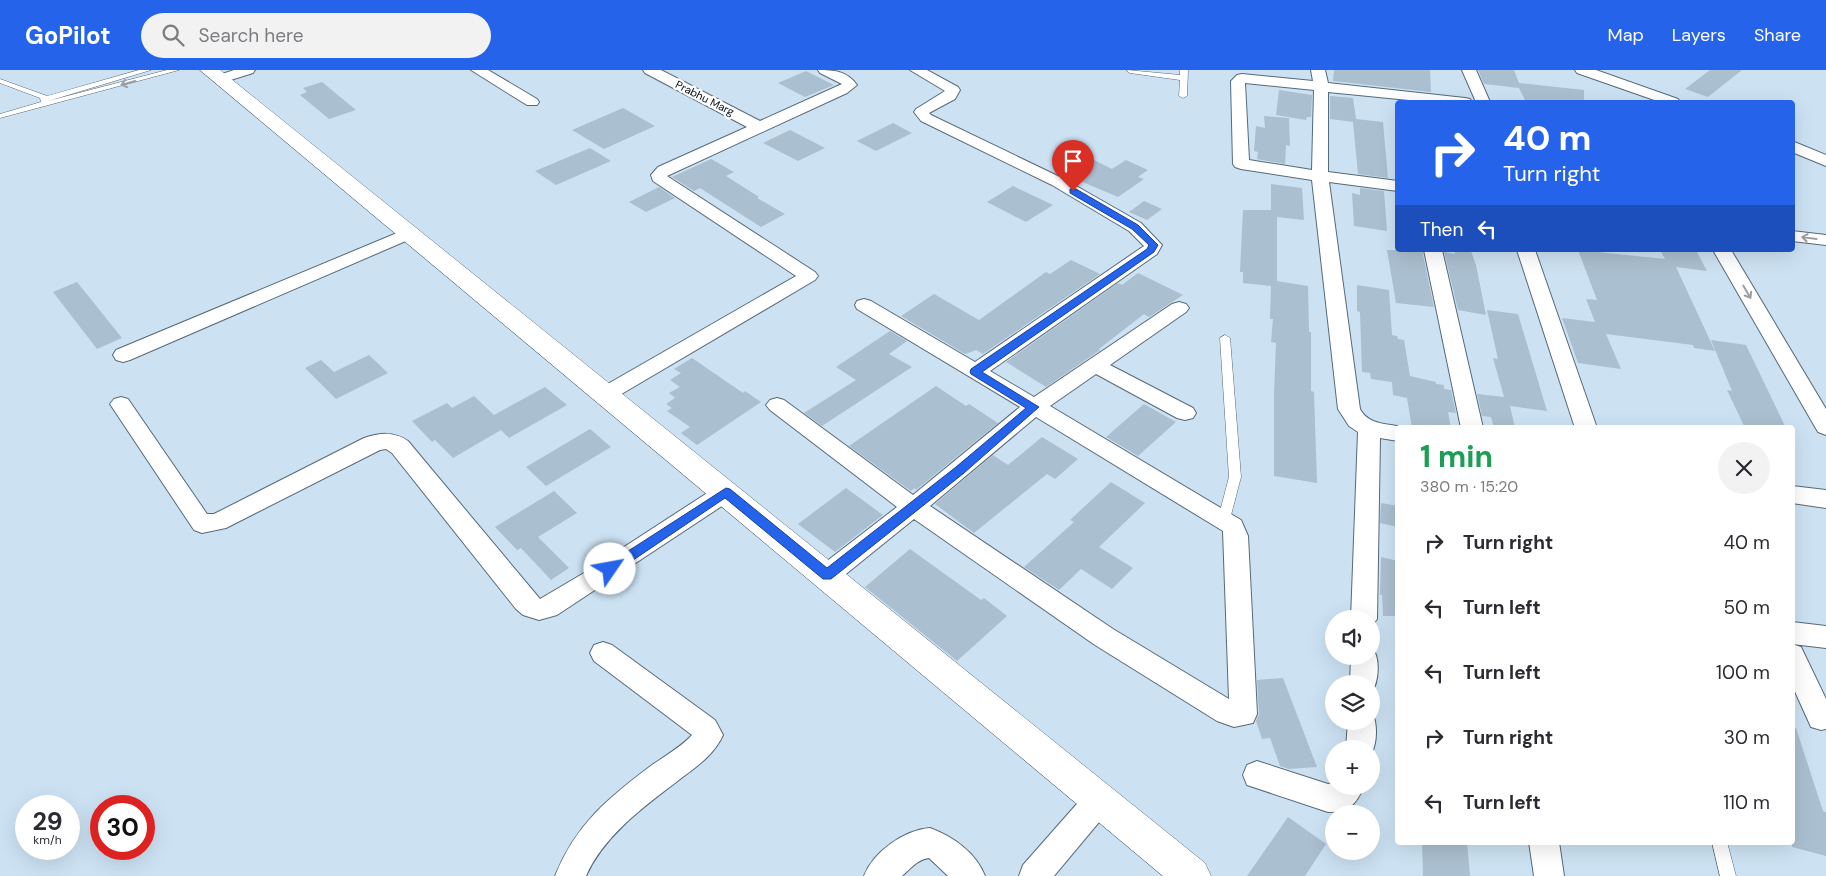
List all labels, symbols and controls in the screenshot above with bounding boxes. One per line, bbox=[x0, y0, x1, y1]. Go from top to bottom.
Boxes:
search box bbox=[141, 13, 491, 58]
text: GoPilot bbox=[25, 20, 111, 51]
icon: search bbox=[159, 21, 187, 49]
text: Search here bbox=[199, 23, 303, 48]
text: Map bbox=[1608, 23, 1644, 47]
text: Layers bbox=[1672, 23, 1726, 47]
text: Share bbox=[1754, 23, 1801, 47]
street label: Prabhu Marg bbox=[673, 77, 737, 119]
one-way arrow bbox=[120, 78, 136, 88]
text: 40 m bbox=[1503, 115, 1592, 161]
icon: right bbox=[1420, 120, 1485, 185]
pin bbox=[1052, 140, 1094, 191]
icon: arrive bbox=[1059, 147, 1087, 175]
text: Turn right bbox=[1503, 159, 1600, 188]
icon: left bbox=[1473, 215, 1501, 243]
text: Then bbox=[1420, 217, 1463, 242]
one-way arrow bbox=[1802, 233, 1818, 243]
one-way arrow bbox=[1742, 285, 1752, 299]
text: 1 min bbox=[1420, 437, 1493, 476]
button: close bbox=[1718, 442, 1770, 494]
text: 380 m · 15:20 bbox=[1420, 476, 1518, 497]
icon: right bbox=[1420, 529, 1448, 557]
text: Turn right bbox=[1463, 530, 1553, 555]
text: 40 m bbox=[1723, 530, 1770, 555]
position arrow bbox=[583, 542, 635, 594]
icon: left bbox=[1420, 594, 1448, 622]
text: Turn left bbox=[1463, 595, 1541, 620]
text: 50 m bbox=[1723, 595, 1770, 620]
map controls bbox=[1325, 610, 1380, 860]
button: sound bbox=[1325, 610, 1380, 665]
icon: left bbox=[1420, 659, 1448, 687]
text: Turn left bbox=[1463, 660, 1541, 685]
text: 100 m bbox=[1716, 660, 1770, 685]
button: layers bbox=[1325, 675, 1380, 730]
icon: right bbox=[1420, 724, 1448, 752]
text: Turn right bbox=[1463, 725, 1553, 750]
text: 30 m bbox=[1724, 725, 1770, 750]
button: + bbox=[1325, 740, 1380, 795]
icon: left bbox=[1420, 789, 1448, 817]
text: Turn left bbox=[1463, 790, 1541, 815]
text: 110 m bbox=[1723, 790, 1770, 815]
speed limit sign: 30 bbox=[90, 795, 155, 860]
text: 29 bbox=[32, 805, 63, 838]
button: − bbox=[1325, 805, 1380, 860]
text: km/h bbox=[33, 832, 62, 848]

